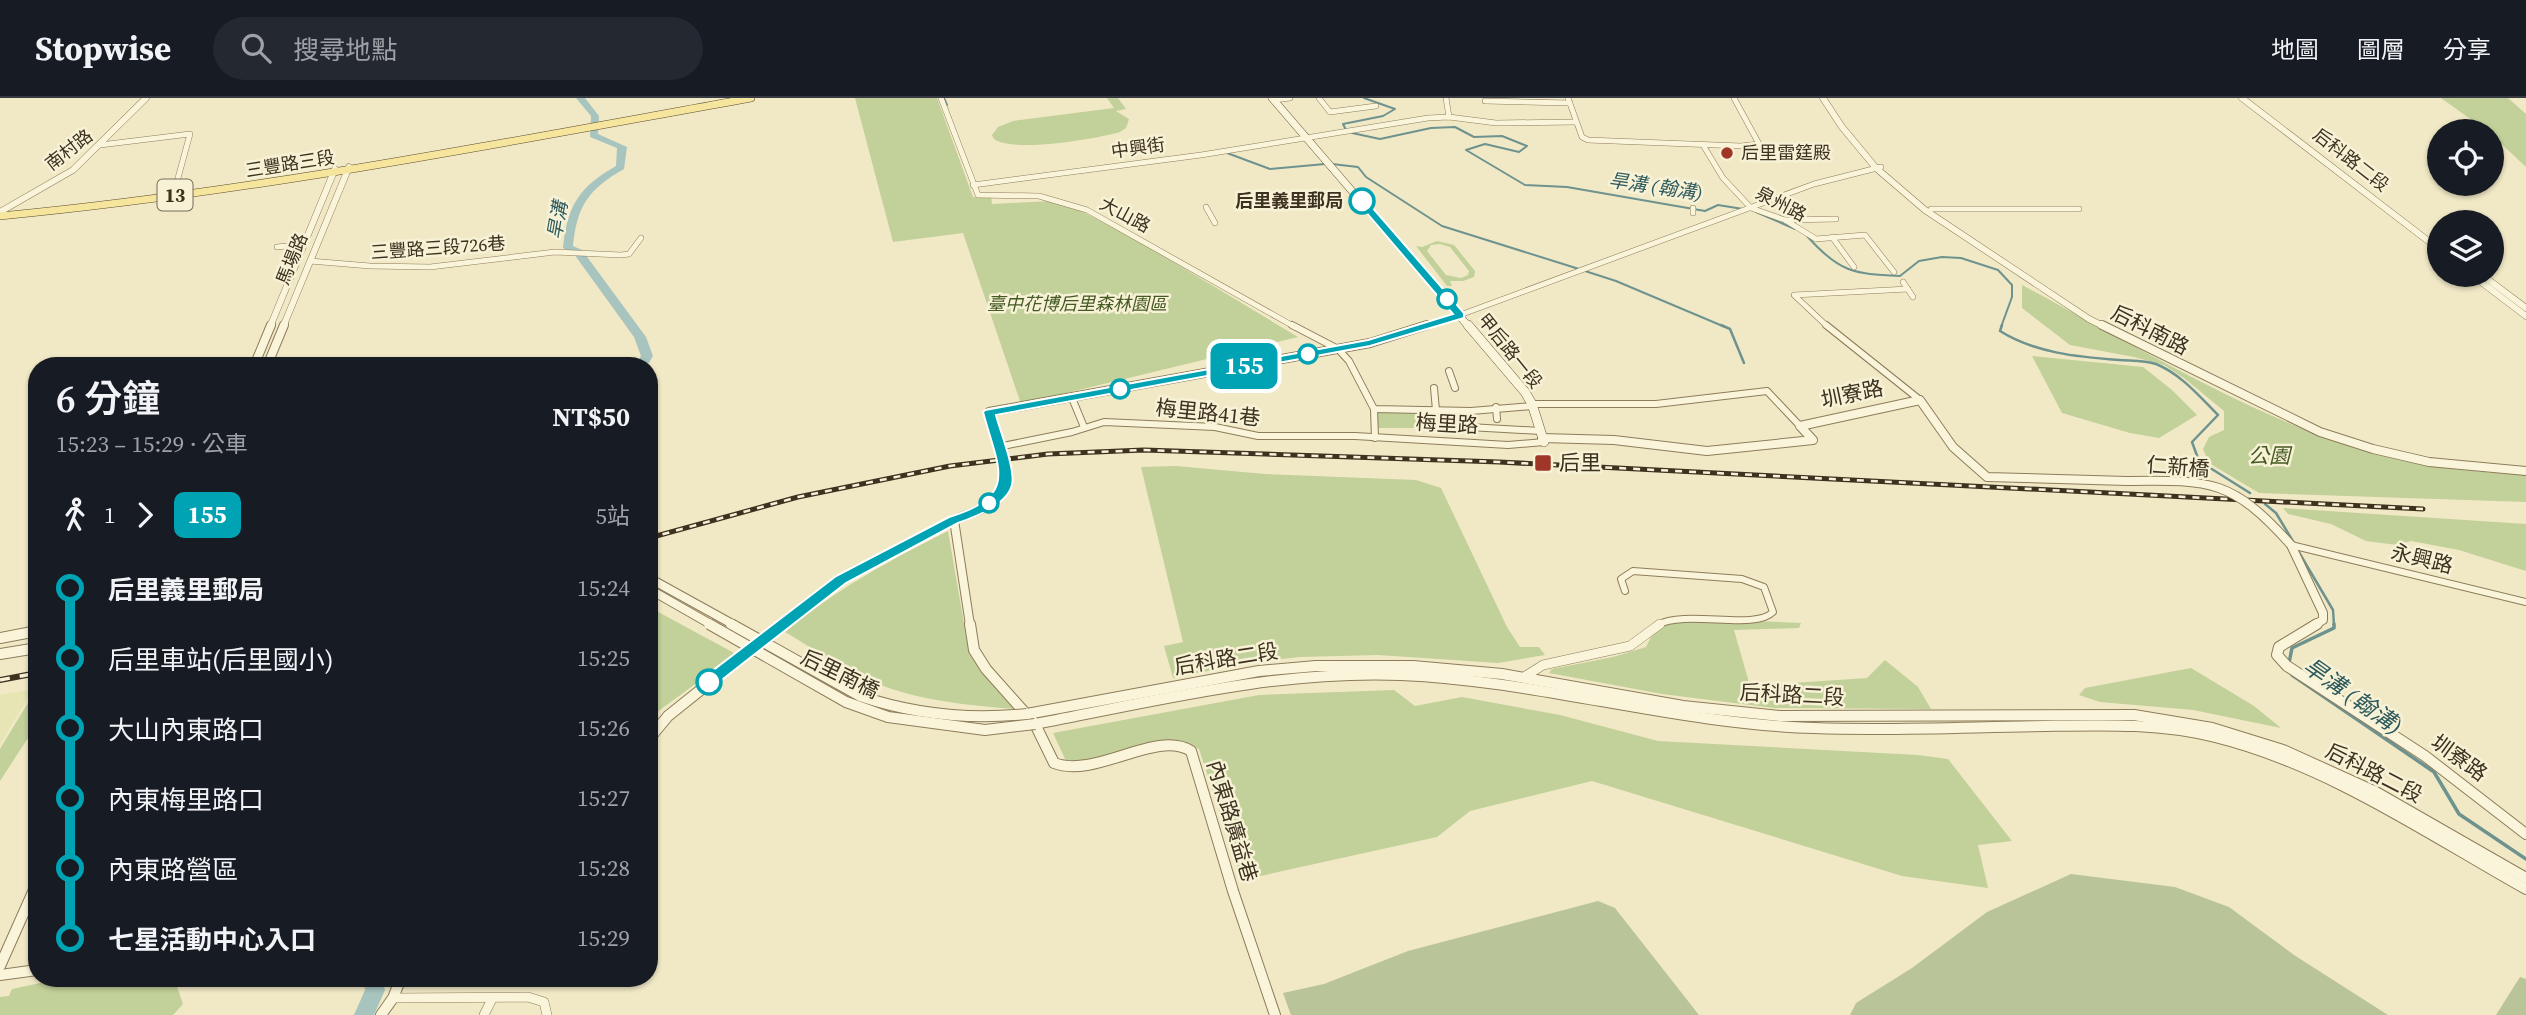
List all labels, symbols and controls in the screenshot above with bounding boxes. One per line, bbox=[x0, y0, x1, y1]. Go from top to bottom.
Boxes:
search box bbox=[213, 17, 703, 80]
text: Stopwise bbox=[35, 26, 171, 71]
icon: search bbox=[237, 29, 275, 67]
text: 搜尋地點 bbox=[293, 32, 397, 68]
text: 地圖 bbox=[2271, 33, 2319, 66]
text: 圖層 bbox=[2357, 33, 2405, 66]
text: 分享 bbox=[2443, 33, 2491, 66]
map controls bbox=[2427, 119, 2504, 287]
button: locate bbox=[2427, 119, 2504, 196]
street label: 后科路二段 bbox=[2308, 122, 2394, 197]
street label: 南村路 bbox=[40, 123, 98, 176]
street label: 中興街 bbox=[1109, 131, 1166, 164]
place label: 后里雷筳殿 bbox=[1741, 140, 1831, 165]
street label: 三豐路三段 bbox=[244, 144, 336, 183]
marker: 后里雷筳殿 bbox=[1719, 145, 1735, 161]
water label: 旱溝 (翰溝) bbox=[1607, 167, 1705, 205]
road number: 13 bbox=[158, 180, 192, 211]
street label: 泉州路 bbox=[1751, 180, 1811, 227]
place label: 后里義里郵局 bbox=[1235, 188, 1343, 213]
marker: 后里義里郵局 bbox=[1349, 188, 1375, 214]
street label: 大山路 bbox=[1096, 191, 1155, 238]
water label: 旱溝 bbox=[541, 196, 574, 241]
button: layers bbox=[2427, 210, 2504, 287]
street label: 馬場路 bbox=[270, 229, 313, 289]
street label: 三豐路三段726巷 bbox=[370, 230, 506, 265]
unlabelled marker bbox=[1437, 289, 1457, 309]
park label: 臺中花博后里森林園區 bbox=[987, 291, 1169, 316]
street label: 后科南路 bbox=[2106, 298, 2194, 362]
street label: 甲后路一段 bbox=[1472, 308, 1548, 394]
line badge: 155 bbox=[1204, 343, 1284, 389]
unlabelled marker bbox=[1298, 344, 1318, 364]
text: 155 bbox=[1224, 349, 1264, 382]
text: 6 分鐘 bbox=[56, 373, 160, 425]
street label: 圳寮路 bbox=[1818, 373, 1886, 414]
unlabelled marker bbox=[1110, 379, 1130, 399]
street label: 梅里路41巷 bbox=[1154, 393, 1262, 432]
text: NT$50 bbox=[552, 399, 630, 435]
street label: 梅里路 bbox=[1415, 407, 1479, 440]
text: 15:23 – 15:29 · 公車 bbox=[56, 428, 248, 460]
park label: 公園 bbox=[2248, 441, 2293, 470]
place label: 后里 bbox=[1559, 448, 1601, 477]
street label: 仁新橋 bbox=[2146, 450, 2210, 483]
marker: 后里 bbox=[1533, 453, 1553, 473]
unlabelled marker bbox=[979, 493, 999, 513]
icon: walk bbox=[56, 496, 94, 534]
icon: forward bbox=[126, 496, 164, 534]
text: 155 bbox=[188, 498, 227, 531]
text: 1 bbox=[104, 499, 116, 531]
text: 5站 bbox=[596, 500, 630, 532]
street label: 永興路 bbox=[2388, 537, 2456, 580]
text: 后里義里郵局 bbox=[108, 572, 264, 608]
text: 15:24 bbox=[577, 572, 630, 604]
street label: 后科路二段 bbox=[1172, 636, 1280, 681]
text: 后里車站(后里國小) bbox=[108, 642, 334, 678]
text: 15:25 bbox=[577, 642, 630, 674]
street label: 后里南橋 bbox=[796, 642, 884, 705]
water label: 旱溝 (翰溝) bbox=[2297, 650, 2409, 742]
unlabelled marker bbox=[696, 669, 722, 695]
street label: 后科路二段 bbox=[1739, 677, 1845, 712]
text: 大山內東路口 bbox=[108, 712, 264, 748]
text: 15:26 bbox=[577, 712, 630, 744]
street label: 圳寮路 bbox=[2425, 727, 2493, 788]
street label: 后科路二段 bbox=[2321, 736, 2428, 809]
street label: 內東路廣益巷 bbox=[1200, 756, 1265, 885]
text: 內東梅里路口 bbox=[108, 782, 264, 818]
text: 15:27 bbox=[577, 782, 630, 814]
text: 內東路營區 bbox=[108, 852, 238, 888]
text: 15:28 bbox=[577, 852, 630, 884]
text: 七星活動中心入口 bbox=[108, 922, 316, 958]
text: 15:29 bbox=[577, 922, 630, 954]

